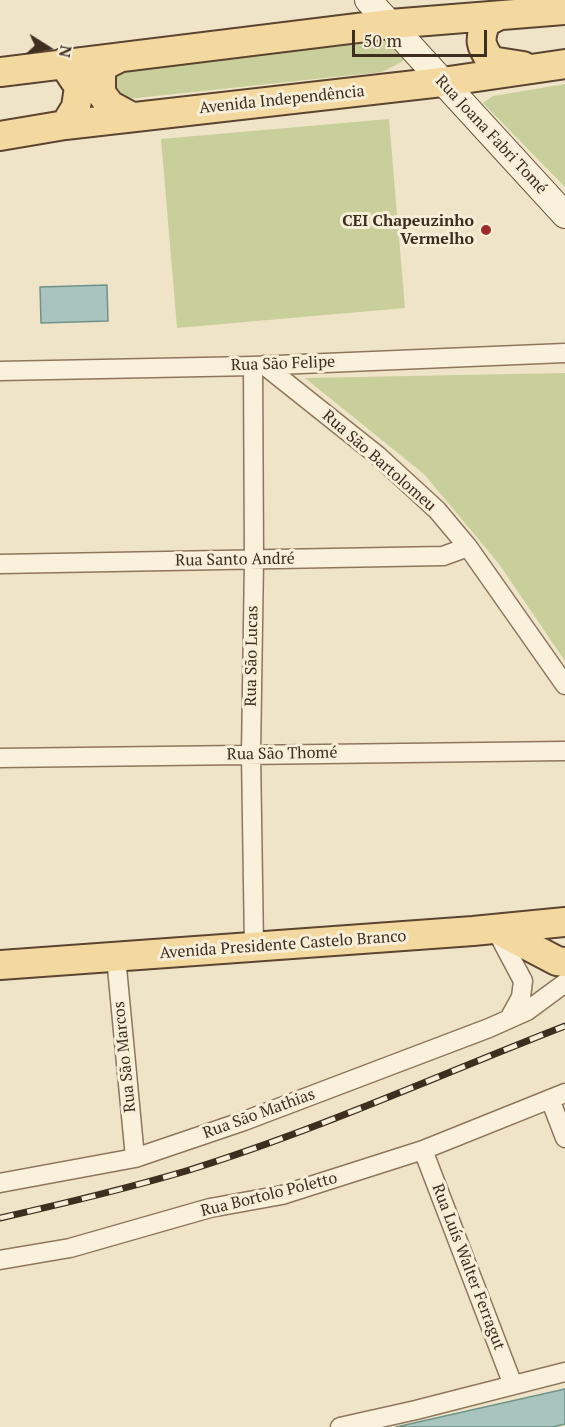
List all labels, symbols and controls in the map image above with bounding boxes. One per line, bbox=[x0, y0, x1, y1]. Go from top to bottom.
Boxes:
north arrow bbox=[18, 18, 78, 78]
scale bar bbox=[355, 18, 490, 56]
text: 50 m bbox=[363, 28, 402, 52]
text: N bbox=[54, 43, 78, 59]
street label: Rua Joana Fabri Tomé bbox=[431, 72, 551, 198]
street label: Avenida Independência bbox=[198, 82, 366, 118]
place label: CEI Chapeuzinho Vermelho bbox=[342, 211, 474, 249]
marker: CEI Chapeuzinho Vermelho bbox=[479, 223, 493, 237]
street label: Rua São Felipe bbox=[231, 353, 335, 375]
street label: Rua São Bartolomeu bbox=[318, 406, 440, 516]
street label: Rua Santo André bbox=[175, 549, 295, 571]
street label: Rua São Lucas bbox=[242, 605, 262, 707]
street label: Rua São Thomé bbox=[226, 743, 338, 765]
street label: Avenida Presidente Castelo Branco bbox=[159, 927, 407, 963]
street label: Rua São Marcos bbox=[110, 1000, 140, 1114]
street label: Rua São Mathias bbox=[200, 1085, 318, 1143]
street label: Rua Bortolo Poletto bbox=[199, 1169, 339, 1221]
street label: Rua Luís Walter Ferragut bbox=[427, 1181, 509, 1353]

